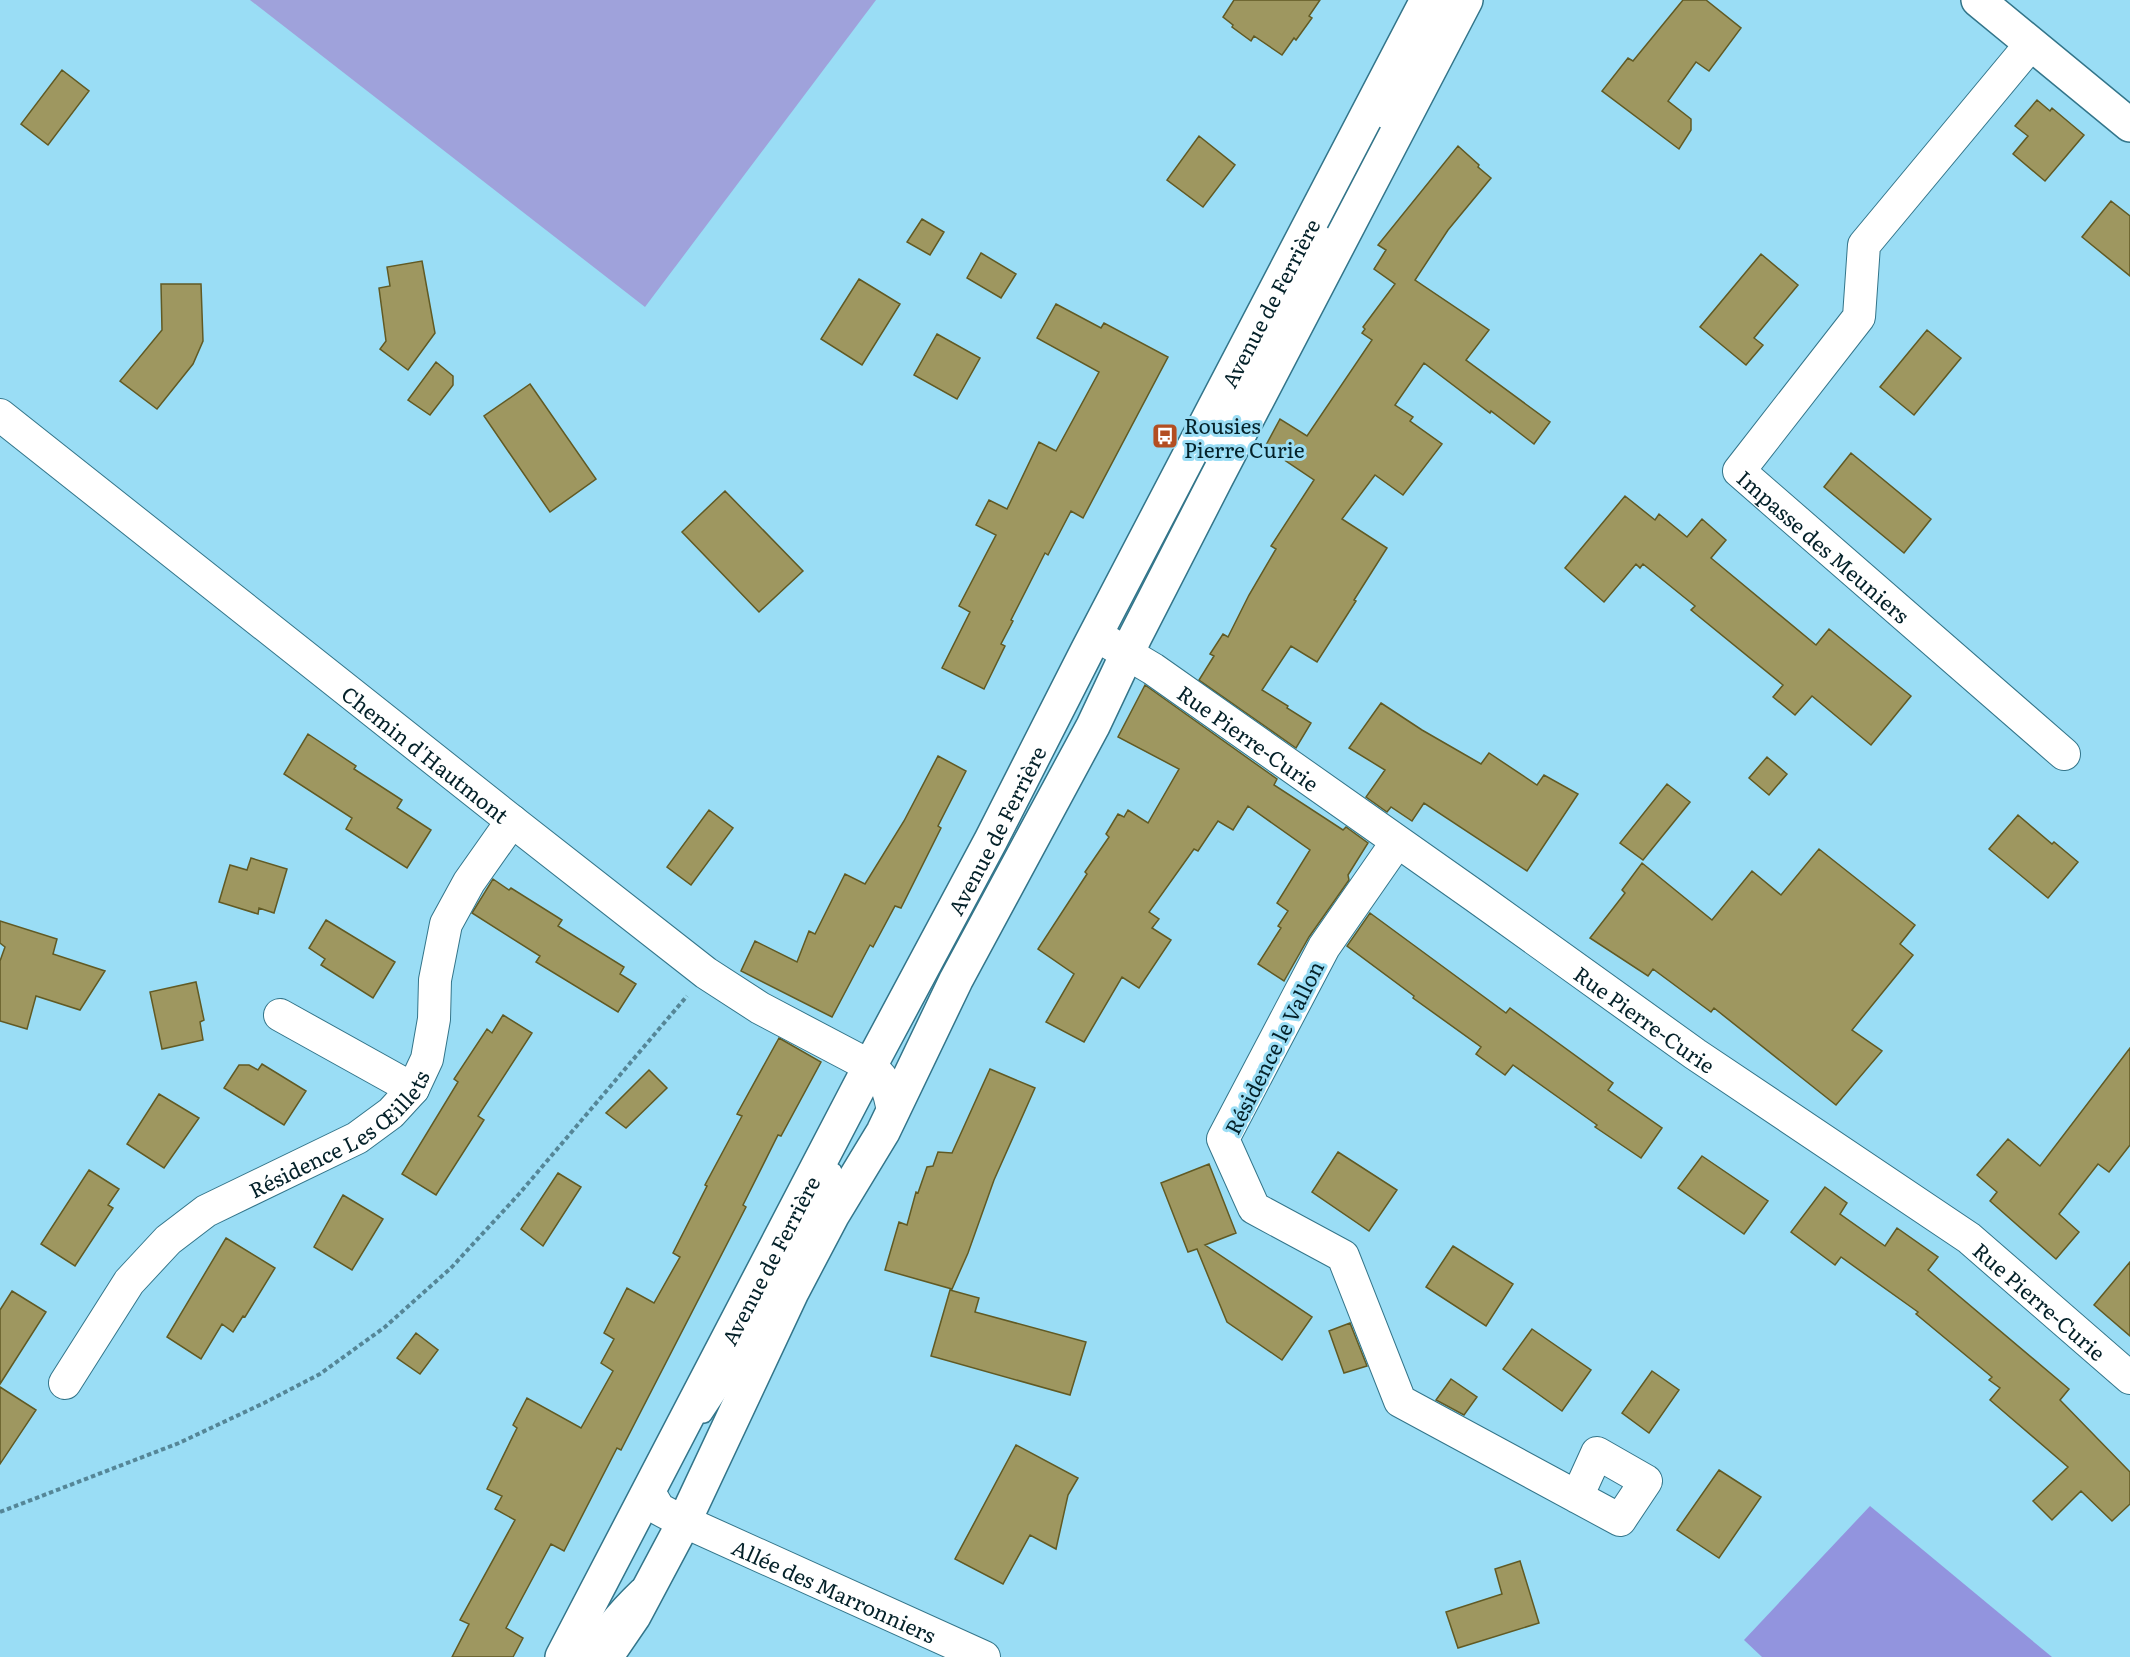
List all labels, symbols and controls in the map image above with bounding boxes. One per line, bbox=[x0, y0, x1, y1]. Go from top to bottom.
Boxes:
street label: Avenue de Ferrière bbox=[1212, 212, 1326, 392]
place label: Rousies Pierre Curie bbox=[1184, 409, 1305, 464]
bus stop icon: Rousies Pierre Curie bbox=[1150, 421, 1180, 451]
street label: Impasse des Meuniers bbox=[1731, 462, 1917, 629]
street label: Rue Pierre-Curie bbox=[1172, 676, 1326, 798]
street label: Chemin d'Hautmont bbox=[336, 677, 517, 829]
street label: Avenue de Ferrière bbox=[939, 740, 1052, 920]
street label: Résidence le Vallon bbox=[1216, 955, 1330, 1139]
street label: Rue Pierre-Curie bbox=[1569, 957, 1722, 1079]
street label: Résidence Les Œillets bbox=[243, 1065, 435, 1204]
street label: Avenue de Ferrière bbox=[712, 1170, 826, 1350]
street label: Rue Pierre-Curie bbox=[1967, 1234, 2114, 1367]
street label: Allée des Marronniers bbox=[728, 1530, 942, 1649]

